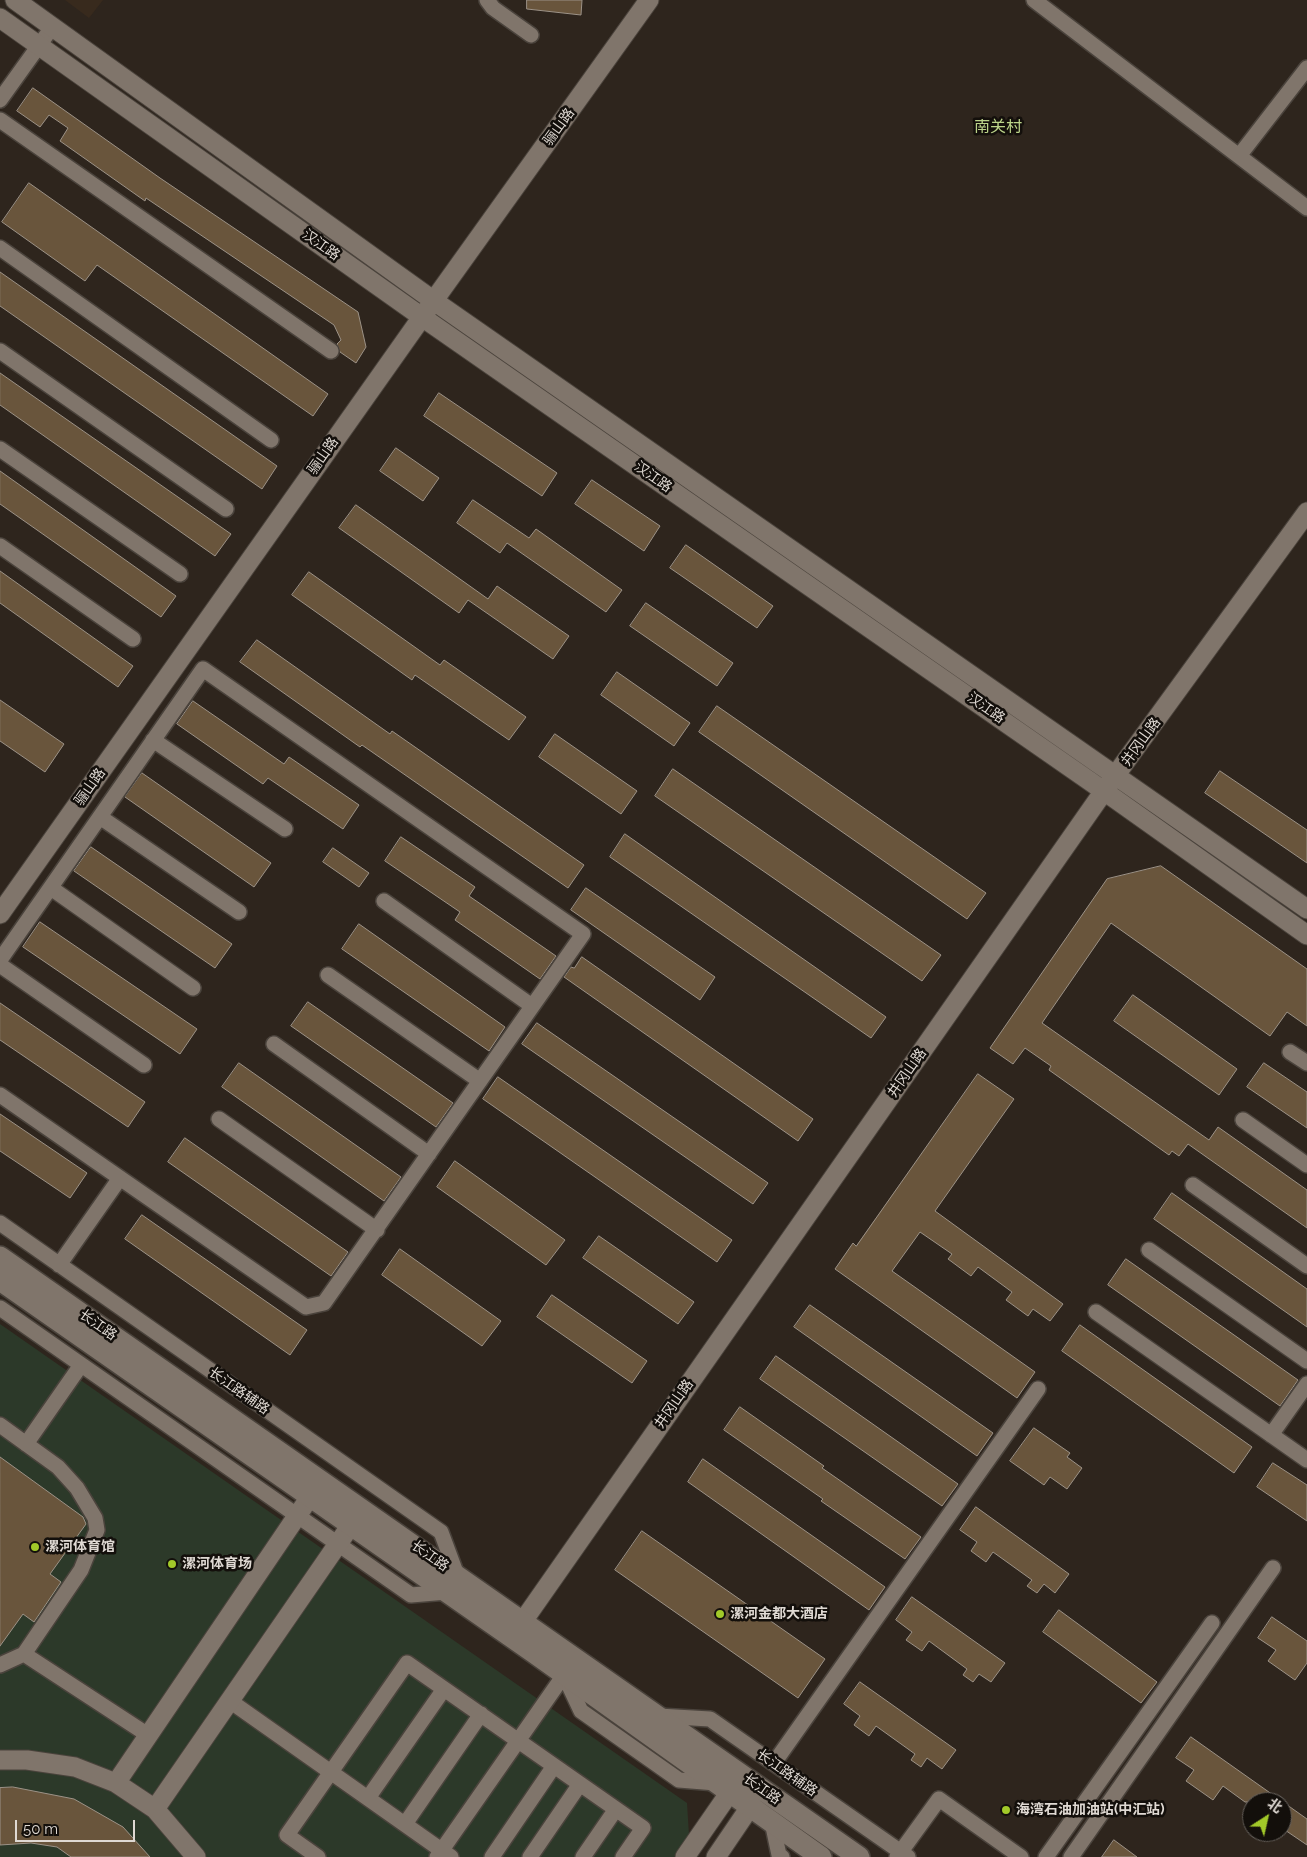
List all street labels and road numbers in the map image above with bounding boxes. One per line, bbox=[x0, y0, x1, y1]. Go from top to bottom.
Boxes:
street label: 骊山路 bbox=[540, 105, 578, 149]
street label: 汉江路 bbox=[299, 226, 343, 264]
street label: 骊山路 bbox=[304, 434, 342, 478]
street label: 汉江路 bbox=[631, 458, 675, 496]
street label: 汉江路 bbox=[964, 689, 1008, 727]
street label: 井冈山路 bbox=[1118, 714, 1164, 770]
street label: 骊山路 bbox=[71, 765, 109, 809]
street label: 井冈山路 bbox=[884, 1045, 930, 1101]
street label: 长江路 bbox=[76, 1306, 120, 1344]
street label: 长江路辅路 bbox=[206, 1364, 272, 1418]
street label: 井冈山路 bbox=[651, 1376, 697, 1432]
street label: 长江路 bbox=[408, 1537, 452, 1575]
street label: 长江路辅路 bbox=[754, 1746, 820, 1800]
street label: 长江路 bbox=[740, 1770, 784, 1808]

